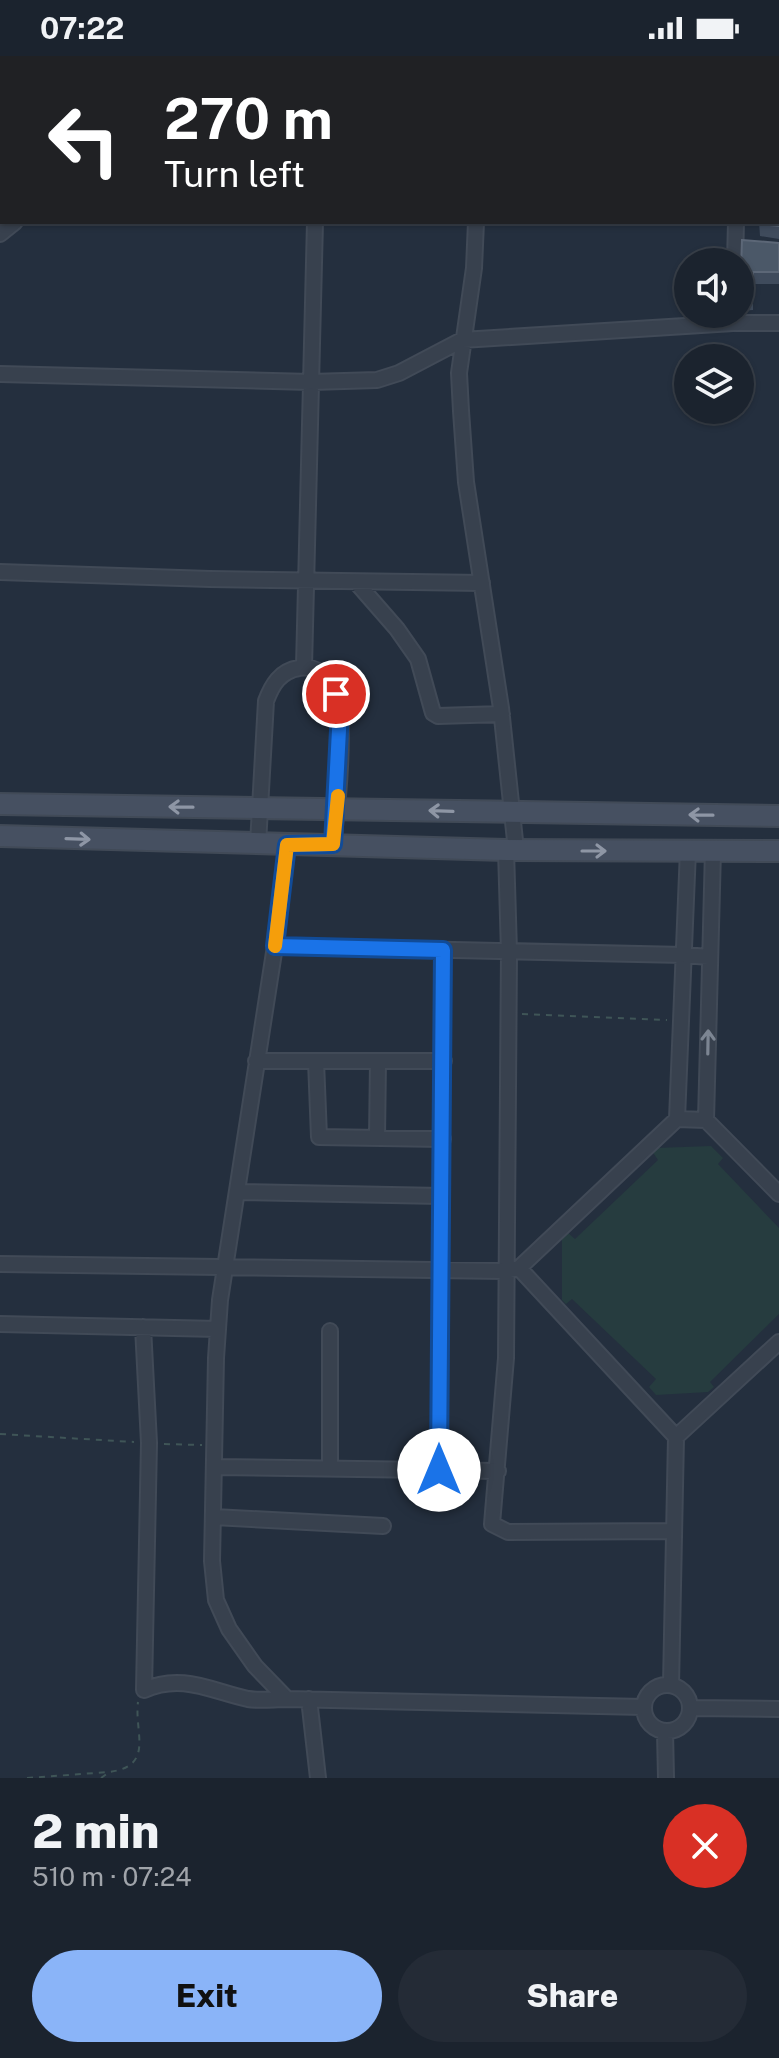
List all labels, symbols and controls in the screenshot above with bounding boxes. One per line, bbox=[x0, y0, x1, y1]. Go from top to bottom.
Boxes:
text: 07:22 bbox=[40, 10, 124, 46]
text: 270 m bbox=[164, 86, 333, 152]
icon: left bbox=[32, 88, 136, 192]
text: Turn left bbox=[164, 153, 305, 195]
map controls bbox=[674, 248, 754, 424]
button: sound bbox=[674, 248, 754, 328]
button: layers bbox=[674, 344, 754, 424]
pin bbox=[302, 660, 370, 728]
icon: arrive bbox=[314, 672, 358, 716]
one-way arrow bbox=[168, 799, 195, 814]
one-way arrow bbox=[428, 804, 455, 819]
one-way arrow bbox=[688, 808, 715, 823]
one-way arrow bbox=[64, 831, 91, 846]
one-way arrow bbox=[580, 843, 607, 859]
one-way arrow bbox=[700, 1029, 716, 1056]
position arrow bbox=[397, 1428, 481, 1512]
text: 2 min bbox=[32, 1802, 160, 1859]
button: close bbox=[663, 1804, 747, 1888]
text: 510 m · 07:24 bbox=[32, 1861, 192, 1892]
button: Exit bbox=[32, 1950, 382, 2042]
button: Share bbox=[398, 1950, 747, 2042]

